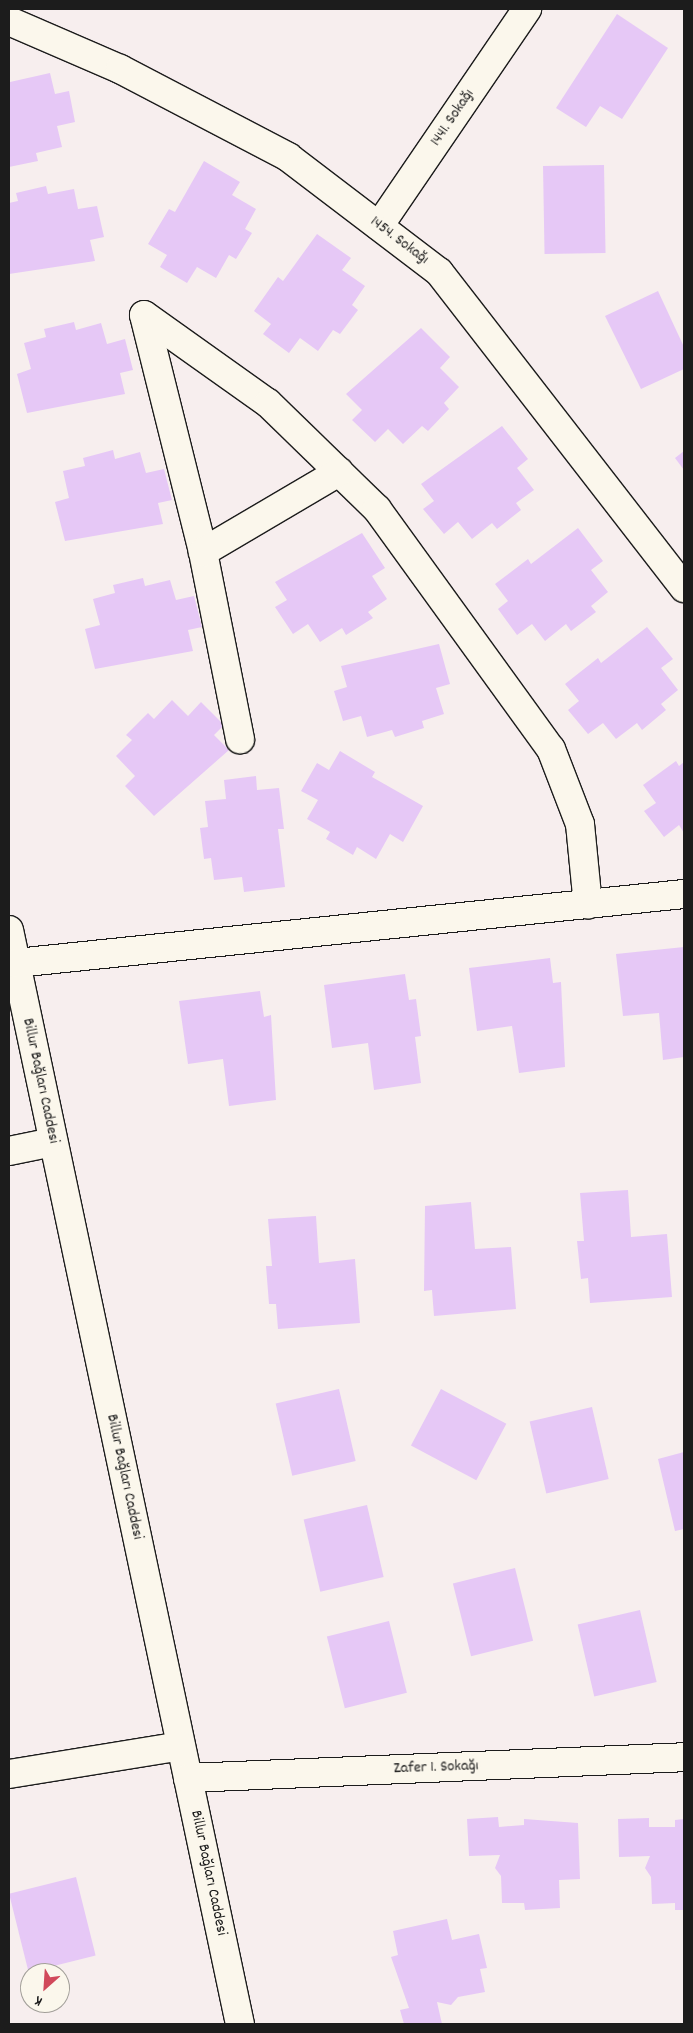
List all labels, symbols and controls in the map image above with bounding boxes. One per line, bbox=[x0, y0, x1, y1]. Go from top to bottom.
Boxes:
street label: 1441. Sokağı bbox=[427, 86, 479, 150]
street label: 1454. Sokağı bbox=[366, 213, 432, 269]
street label: Billur Bağları Caddesi bbox=[17, 1017, 63, 1145]
street label: Billur Bağları Caddesi bbox=[101, 1413, 147, 1541]
street label: Zafer 1. Sokağı bbox=[393, 1757, 479, 1779]
street label: Billur Bağları Caddesi bbox=[185, 1809, 231, 1937]
north arrow bbox=[20, 1963, 70, 2013]
text: K bbox=[32, 1990, 46, 2011]

